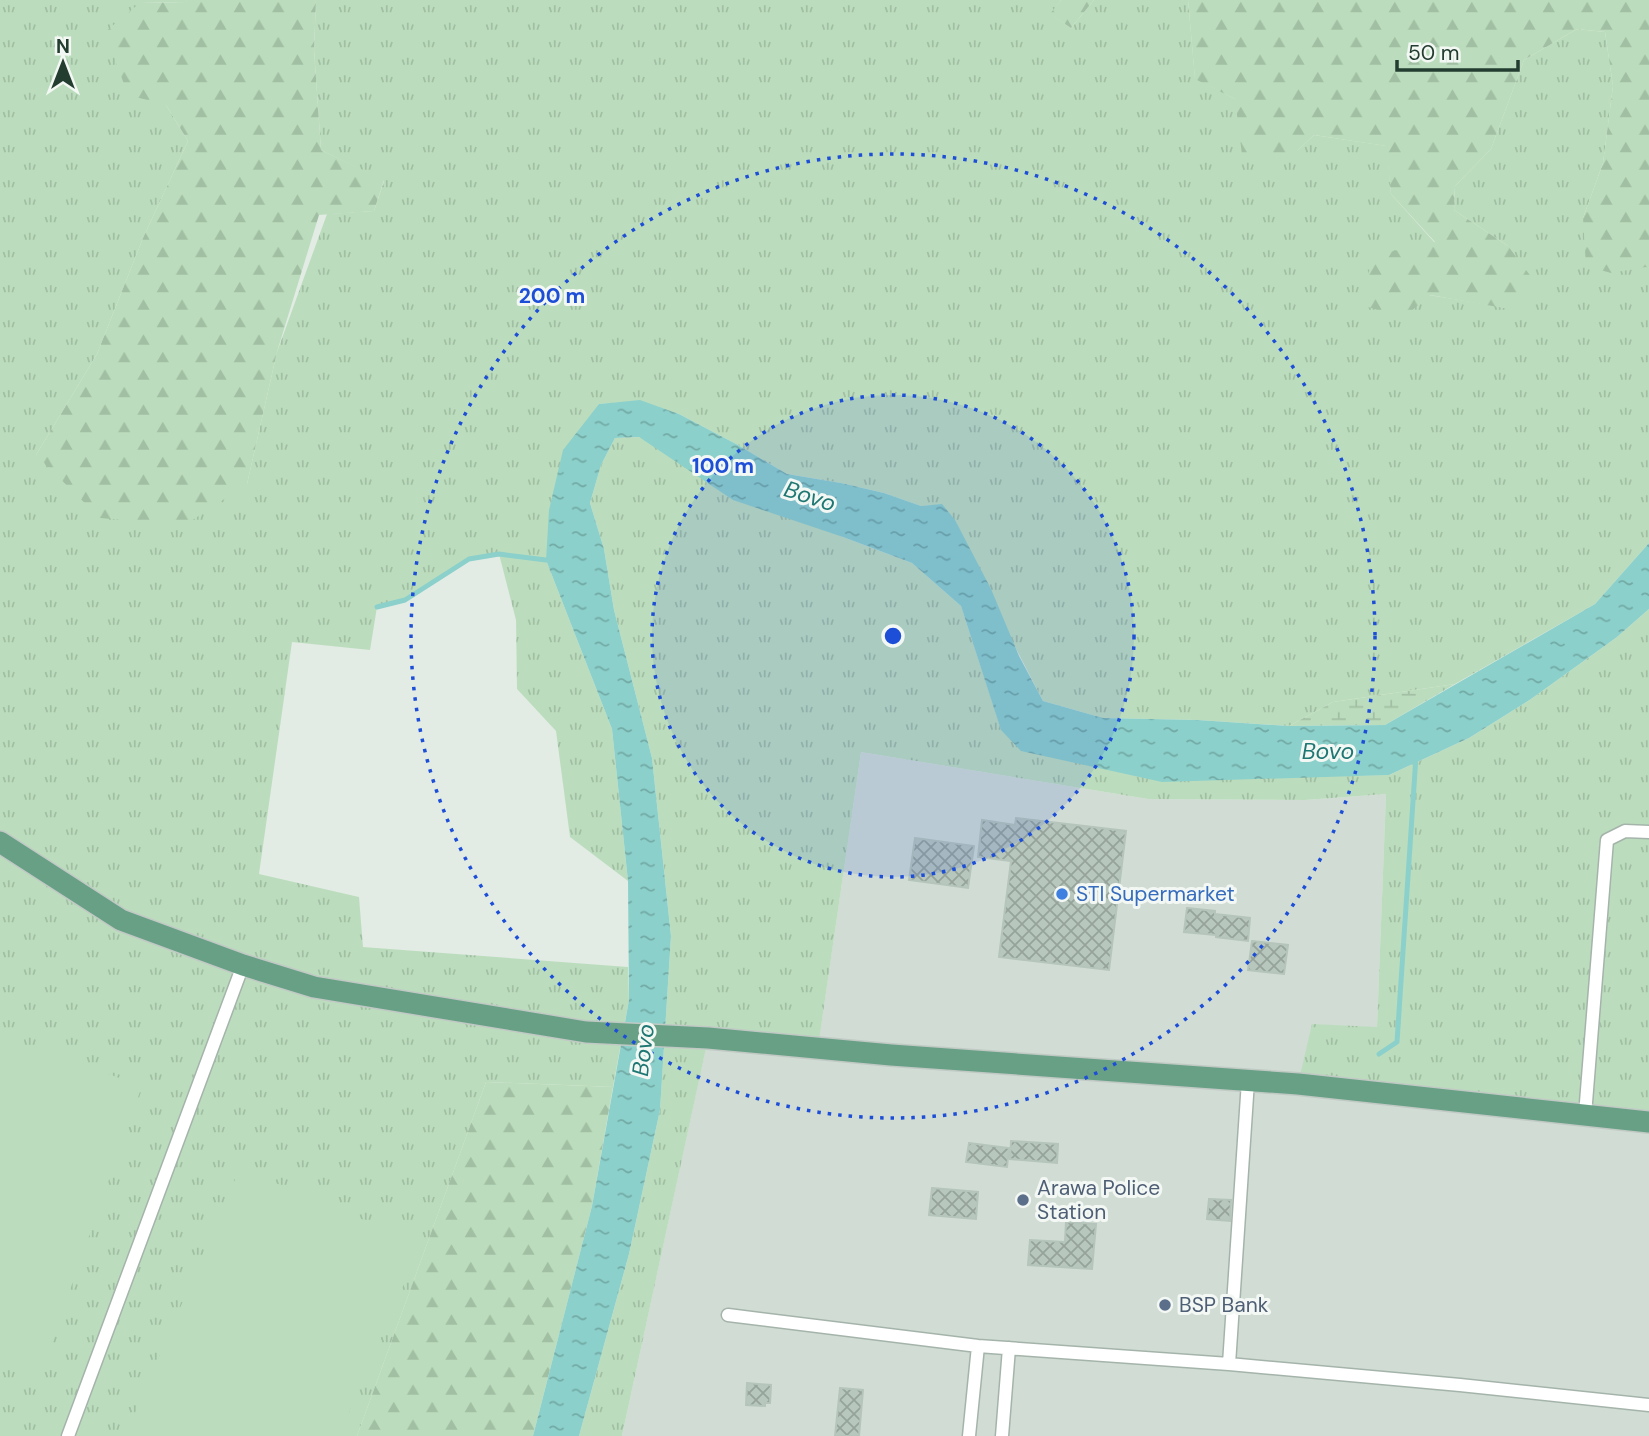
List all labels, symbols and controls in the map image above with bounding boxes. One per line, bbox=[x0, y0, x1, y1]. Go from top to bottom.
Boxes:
north arrow bbox=[28, 28, 98, 98]
scale bar bbox=[1397, 28, 1518, 72]
text: N bbox=[56, 34, 70, 59]
text: 50 m bbox=[1408, 39, 1459, 67]
text: 200 m bbox=[519, 282, 585, 310]
text: 100 m bbox=[692, 452, 754, 480]
water label: Bovo bbox=[780, 474, 840, 518]
centre of rings bbox=[881, 624, 905, 648]
water label: Bovo bbox=[1302, 736, 1354, 766]
place label: STI Supermarket bbox=[1076, 880, 1235, 908]
marker: STI Supermarket bbox=[1054, 886, 1070, 902]
water label: Bovo bbox=[625, 1022, 661, 1078]
place label: Arawa Police Station bbox=[1037, 1174, 1160, 1226]
marker: Arawa Police Station bbox=[1015, 1192, 1031, 1208]
place label: BSP Bank bbox=[1179, 1291, 1269, 1319]
marker: BSP Bank bbox=[1157, 1297, 1173, 1313]

